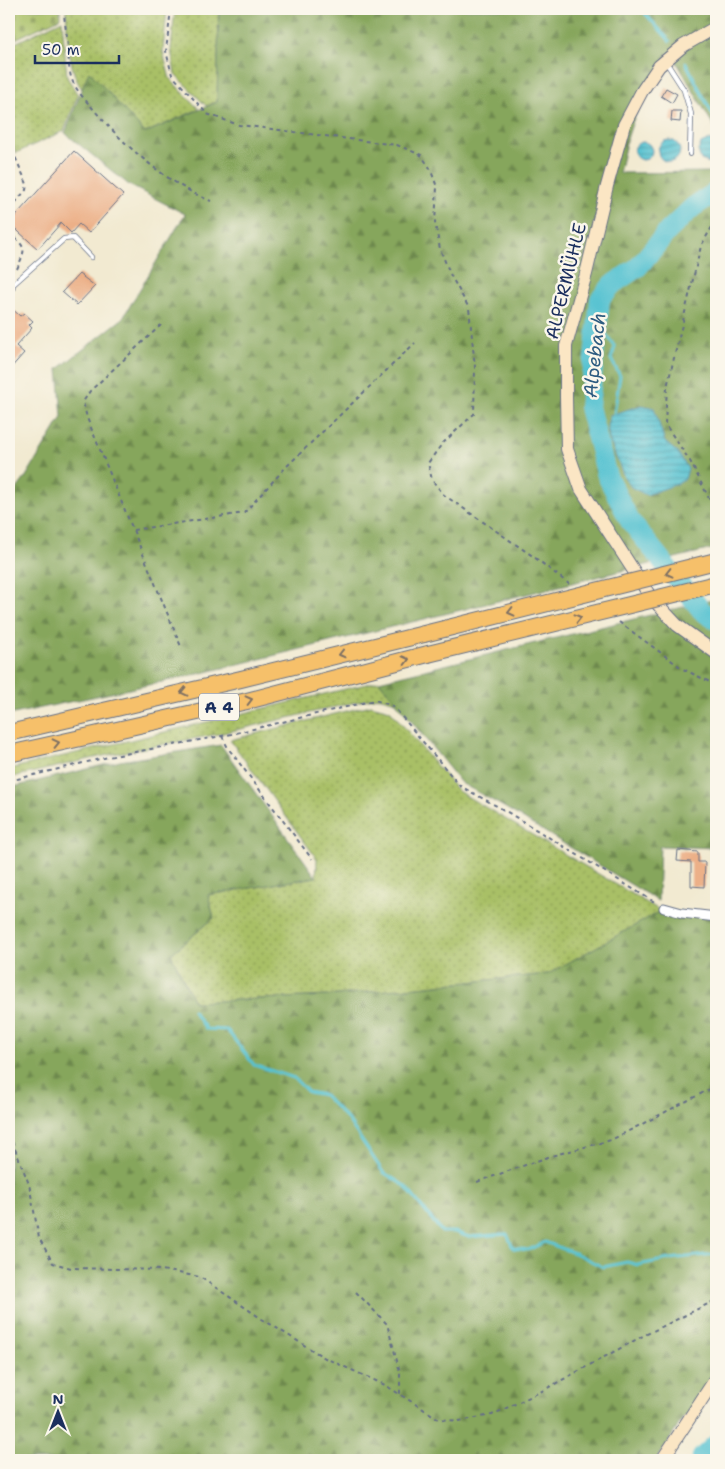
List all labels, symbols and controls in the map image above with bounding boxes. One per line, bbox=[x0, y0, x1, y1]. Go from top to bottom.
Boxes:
scale bar bbox=[35, 32, 119, 64]
text: 50 m bbox=[42, 40, 80, 60]
street label: ALPERMÜHLE bbox=[540, 220, 592, 342]
water label: Alpebach bbox=[578, 311, 611, 399]
one-way arrow bbox=[665, 567, 673, 577]
one-way arrow bbox=[507, 606, 516, 617]
one-way arrow bbox=[573, 613, 581, 623]
one-way arrow bbox=[338, 648, 347, 659]
one-way arrow bbox=[402, 655, 411, 666]
one-way arrow bbox=[180, 686, 189, 697]
road number: A 4 bbox=[199, 694, 239, 720]
one-way arrow bbox=[245, 695, 254, 706]
one-way arrow bbox=[52, 738, 61, 749]
north arrow bbox=[32, 1386, 82, 1436]
text: N bbox=[52, 1390, 64, 1408]

